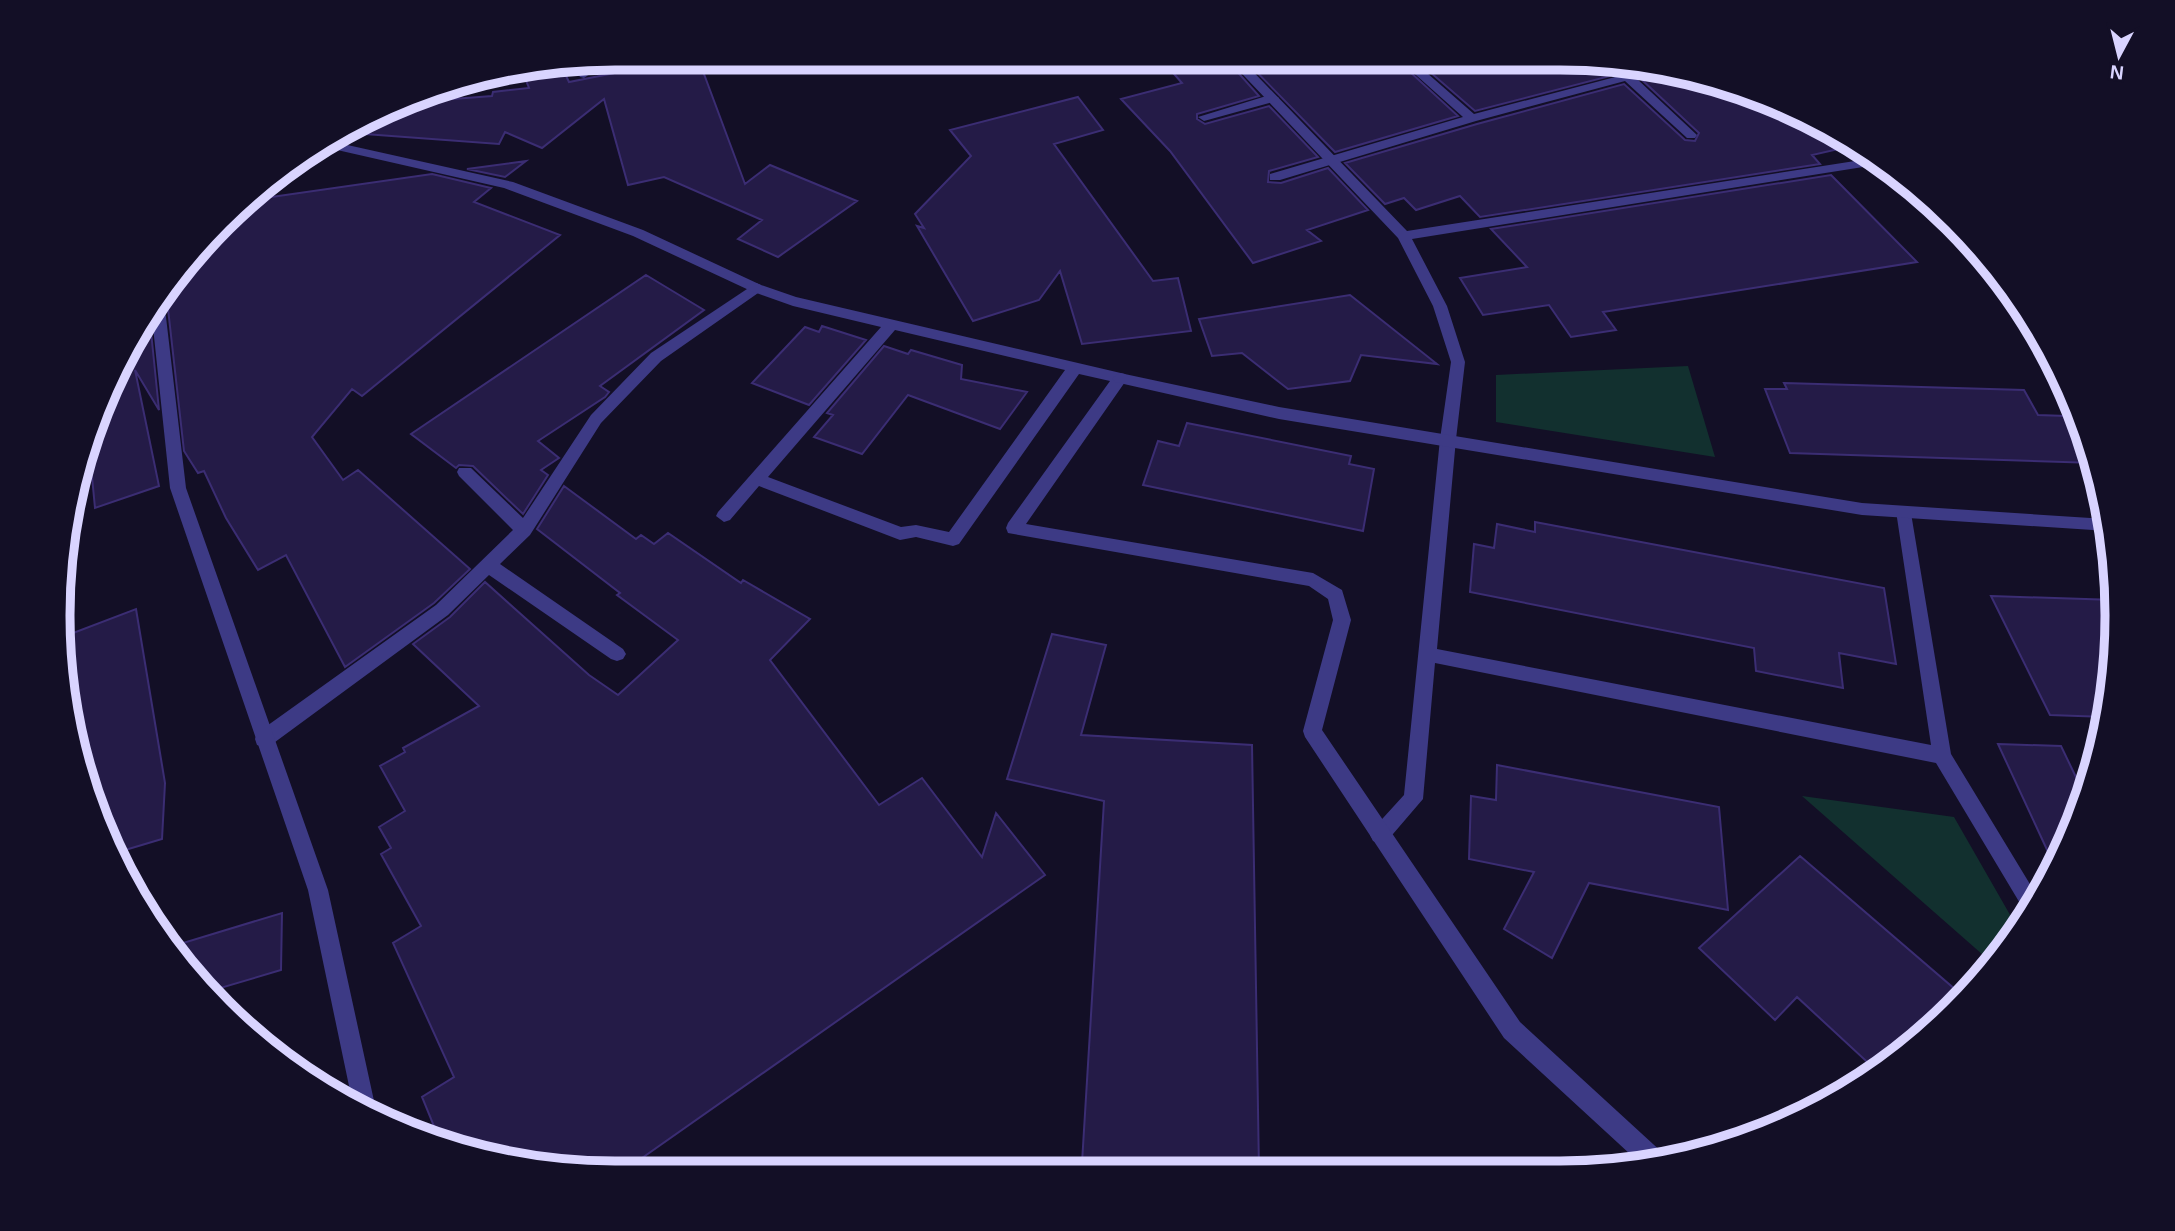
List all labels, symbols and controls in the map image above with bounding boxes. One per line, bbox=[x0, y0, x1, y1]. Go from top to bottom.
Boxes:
north arrow bbox=[2084, 21, 2154, 91]
text: N bbox=[2109, 61, 2125, 84]

